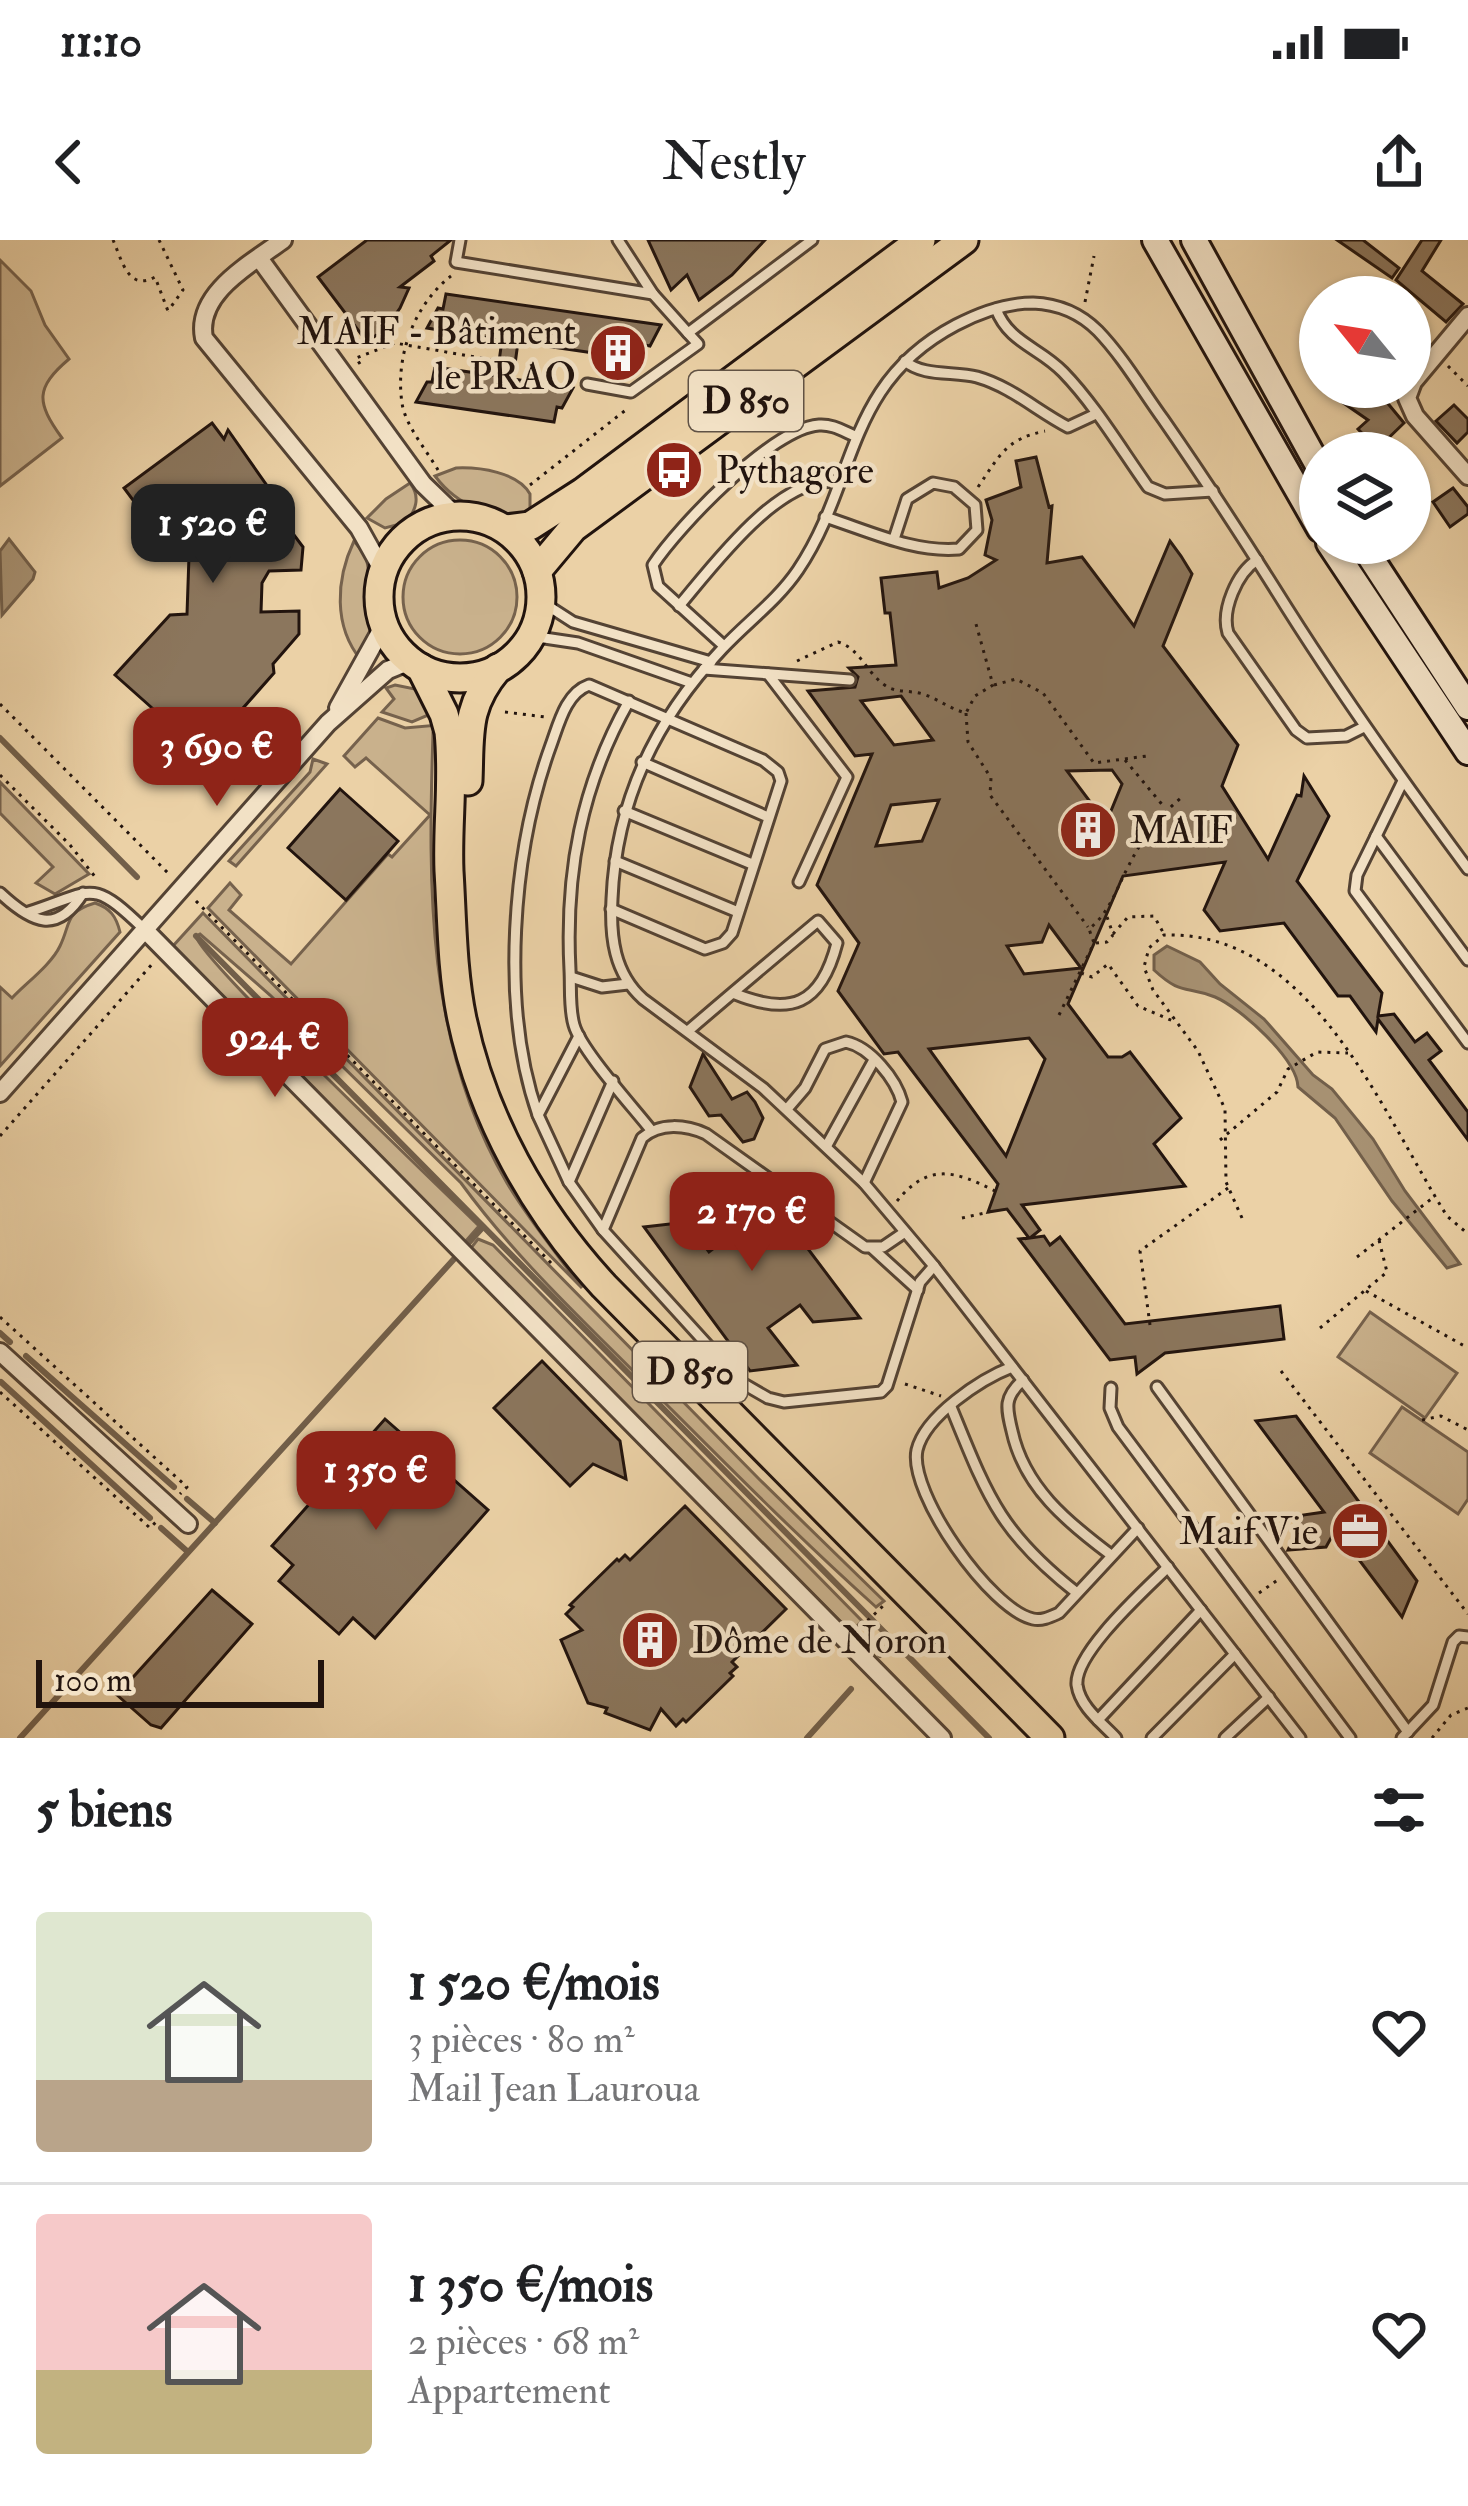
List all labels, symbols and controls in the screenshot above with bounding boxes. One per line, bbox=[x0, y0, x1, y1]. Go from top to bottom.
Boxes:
text: 11:10 bbox=[60, 14, 142, 70]
text: Nestly bbox=[662, 128, 806, 196]
icon: back bbox=[36, 129, 102, 195]
icon: share bbox=[1366, 129, 1432, 195]
north arrow bbox=[1299, 276, 1431, 408]
map controls bbox=[1299, 276, 1431, 564]
place label: MAIF - Bâtiment le PRAO bbox=[297, 307, 576, 401]
building icon: MAIF - Bâtiment le PRAO bbox=[587, 322, 649, 384]
road number: D 850 bbox=[689, 371, 803, 431]
button: layers bbox=[1299, 432, 1431, 564]
bus stop icon: Pythagore bbox=[643, 439, 705, 501]
place label: Pythagore bbox=[716, 446, 874, 495]
pin: 1 520 € bbox=[102, 484, 324, 586]
text: 1 520 € bbox=[158, 498, 268, 547]
pin: 3 690 € bbox=[106, 707, 328, 809]
text: 3 690 € bbox=[160, 721, 274, 770]
building icon: MAIF bbox=[1057, 799, 1119, 861]
place label: MAIF bbox=[1130, 806, 1233, 855]
pin: 924 € bbox=[191, 998, 359, 1100]
text: 924 € bbox=[229, 1012, 321, 1061]
pin: 2 170 € bbox=[641, 1172, 863, 1274]
text: 2 170 € bbox=[697, 1186, 807, 1235]
road number: D 850 bbox=[633, 1342, 747, 1402]
pin: 1 350 € bbox=[265, 1431, 487, 1533]
text: 1 350 € bbox=[324, 1445, 428, 1494]
office icon: Maif Vie bbox=[1329, 1500, 1391, 1562]
place label: Maif Vie bbox=[1179, 1507, 1318, 1556]
building icon: Dôme de Noron bbox=[619, 1609, 681, 1671]
place label: Dôme de Noron bbox=[692, 1616, 947, 1665]
scale bar bbox=[36, 1654, 324, 1707]
text: 100 m bbox=[54, 1660, 132, 1701]
icon: filters bbox=[1366, 1777, 1432, 1843]
text: 5 biens bbox=[36, 1778, 172, 1842]
text: 1 520 €/mois bbox=[408, 1951, 660, 2015]
icon: home bbox=[132, 1960, 276, 2104]
icon: heart bbox=[1366, 1999, 1432, 2065]
text: 3 pièces · 80 m² bbox=[408, 2015, 634, 2064]
text: Mail Jean Lauroua bbox=[408, 2064, 700, 2113]
text: 1 350 €/mois bbox=[408, 2253, 653, 2317]
icon: home bbox=[132, 2262, 276, 2406]
icon: heart bbox=[1366, 2301, 1432, 2367]
text: 2 pièces · 68 m² bbox=[408, 2317, 639, 2366]
text: Appartement bbox=[408, 2366, 611, 2415]

